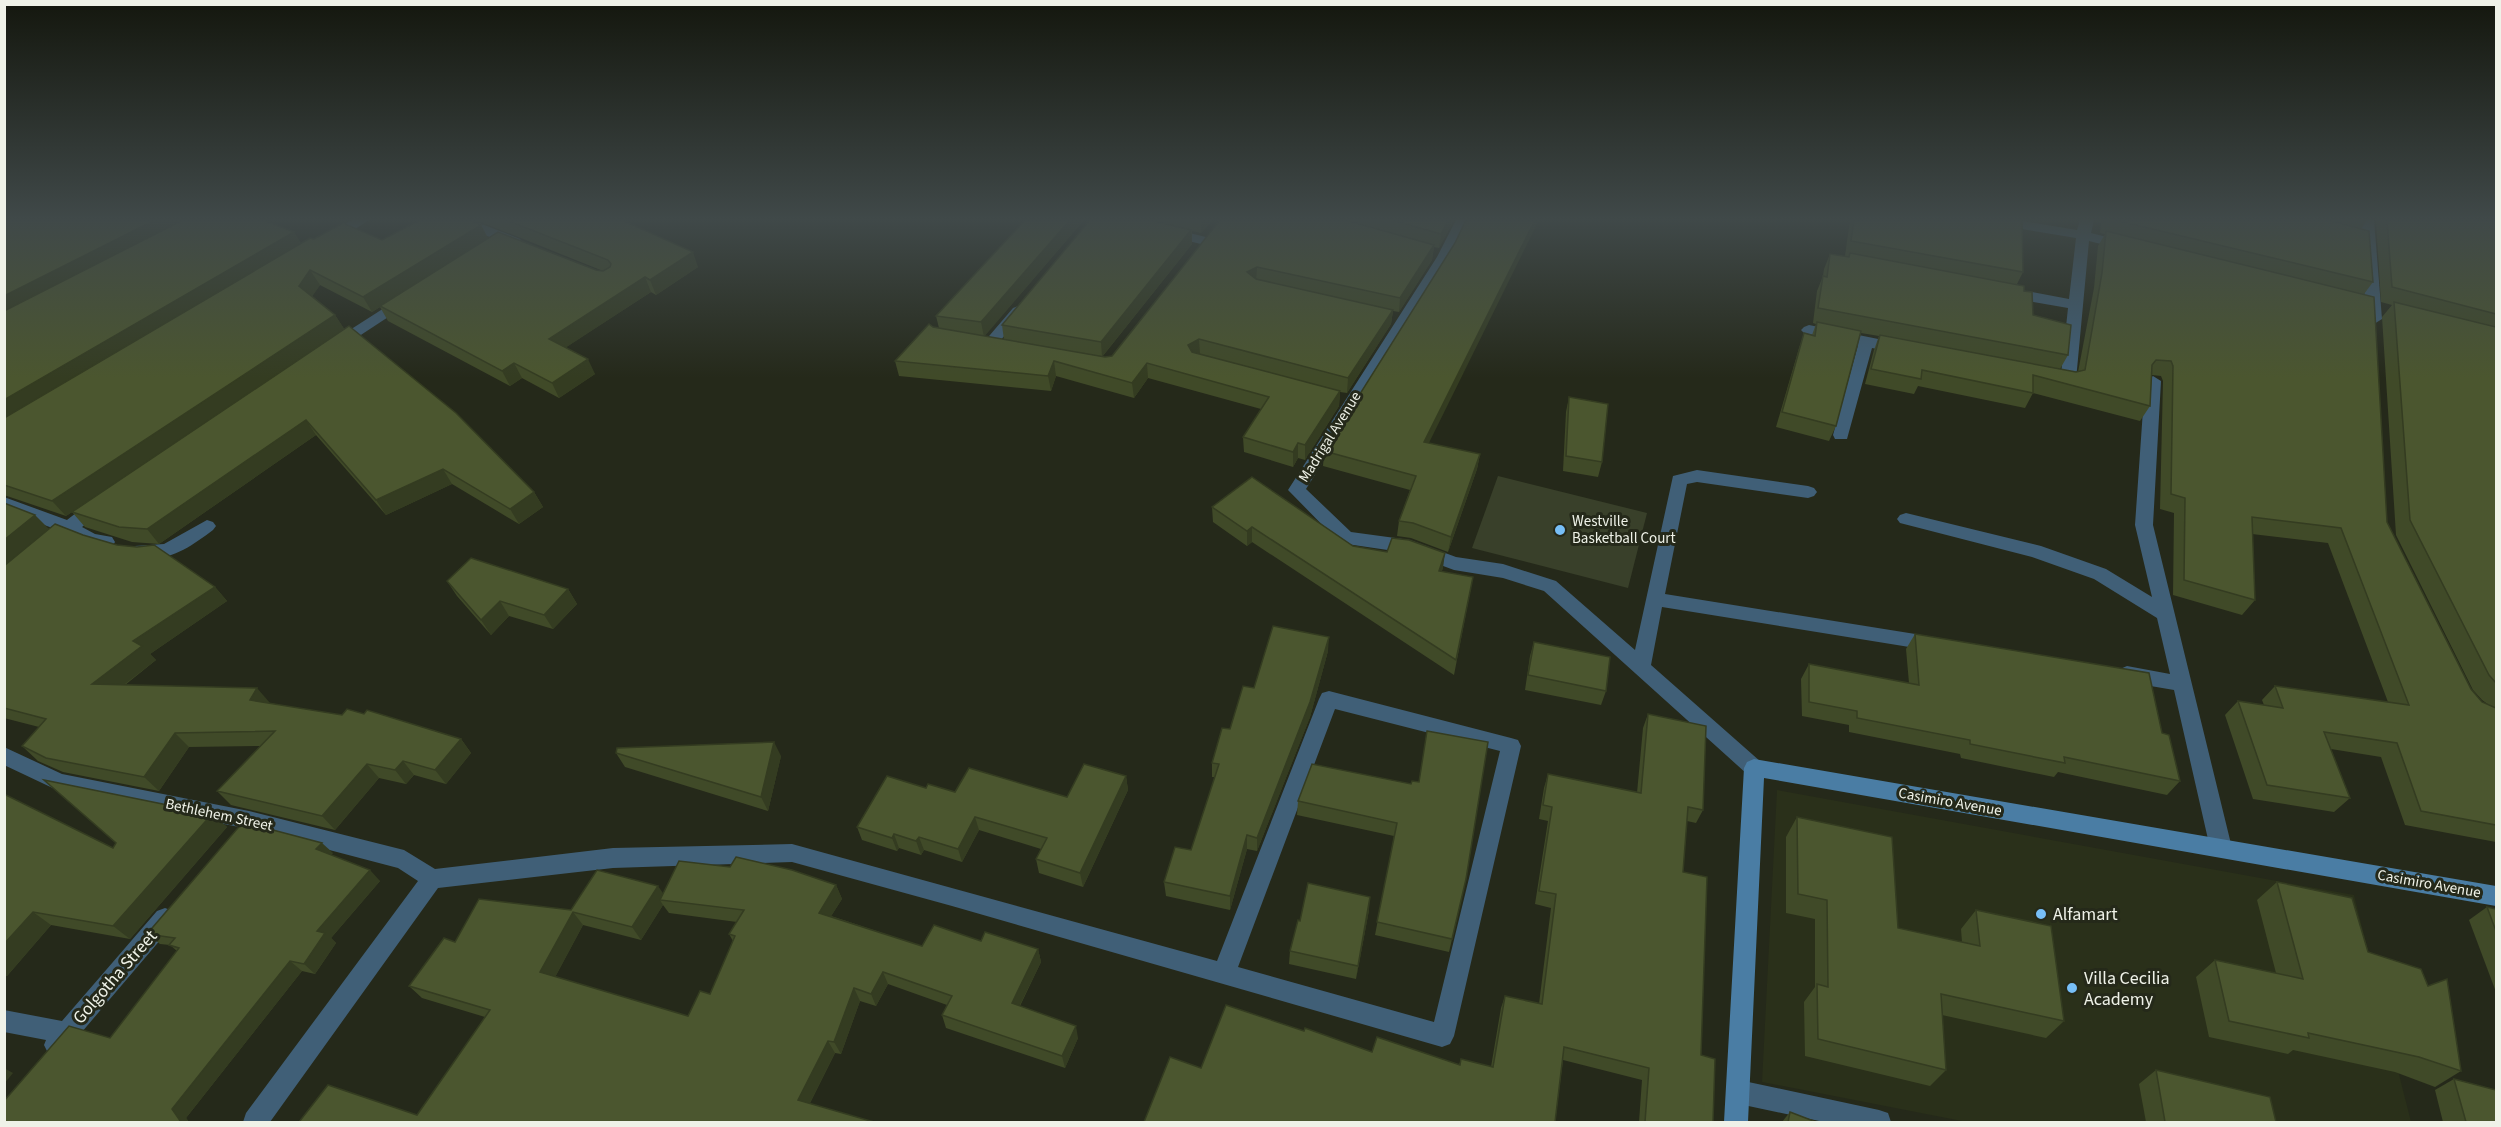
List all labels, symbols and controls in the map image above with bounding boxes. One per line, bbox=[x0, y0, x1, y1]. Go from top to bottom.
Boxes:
street label: Madrigal Avenue bbox=[1294, 387, 1366, 487]
place label: Westville Basketball Court bbox=[1572, 511, 1676, 549]
marker: Westville Basketball Court bbox=[1553, 523, 1567, 537]
street label: Casimiro Avenue bbox=[1897, 783, 2003, 821]
street label: Bethlehem Street bbox=[163, 793, 275, 837]
street label: Casimiro Avenue bbox=[2376, 865, 2482, 903]
place label: Alfamart bbox=[2053, 902, 2118, 927]
marker: Alfamart bbox=[2034, 907, 2048, 921]
street label: Golgotha Street bbox=[67, 925, 163, 1029]
place label: Villa Cecilia Academy bbox=[2084, 966, 2169, 1012]
marker: Villa Cecilia Academy bbox=[2065, 981, 2079, 995]

